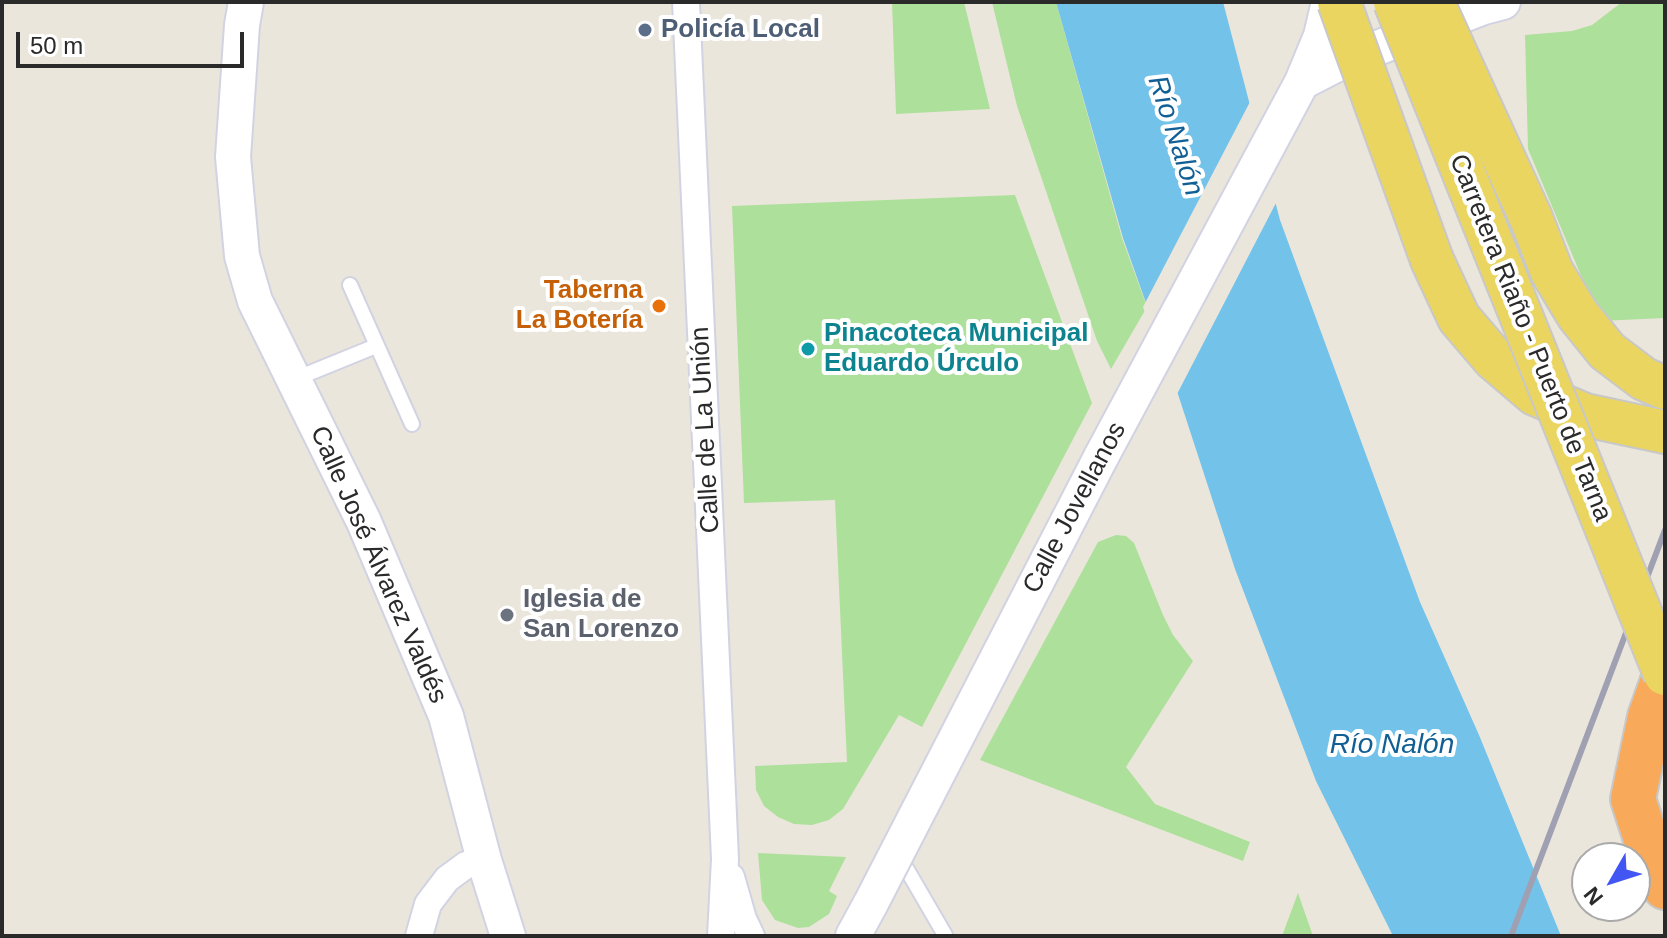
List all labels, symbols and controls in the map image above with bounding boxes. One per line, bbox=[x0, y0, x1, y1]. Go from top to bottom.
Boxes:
place label: Policía Local bbox=[661, 14, 820, 46]
scale bar bbox=[20, 16, 248, 66]
marker: Policía Local bbox=[636, 21, 654, 39]
text: 50 m bbox=[30, 32, 83, 59]
water label: Río Nalón bbox=[1140, 72, 1210, 200]
street label: Carretera Riaño - Puerto de Tarna bbox=[1442, 150, 1618, 526]
place label: Taberna La Botería bbox=[516, 275, 643, 336]
marker: Taberna La Botería bbox=[650, 297, 668, 315]
place label: Pinacoteca Municipal Eduardo Úrculo bbox=[824, 318, 1088, 380]
street label: Calle de La Unión bbox=[685, 326, 727, 534]
marker: Pinacoteca Municipal Eduardo Úrculo bbox=[799, 340, 817, 358]
street label: Calle Jovellanos bbox=[1017, 417, 1133, 599]
street label: Calle José Álvarez Valdés bbox=[303, 422, 453, 708]
place label: Iglesia de San Lorenzo bbox=[523, 584, 679, 646]
marker: Iglesia de San Lorenzo bbox=[498, 606, 516, 624]
water label: Río Nalón bbox=[1330, 728, 1454, 762]
north arrow bbox=[1571, 842, 1651, 922]
text: N bbox=[1579, 882, 1608, 910]

